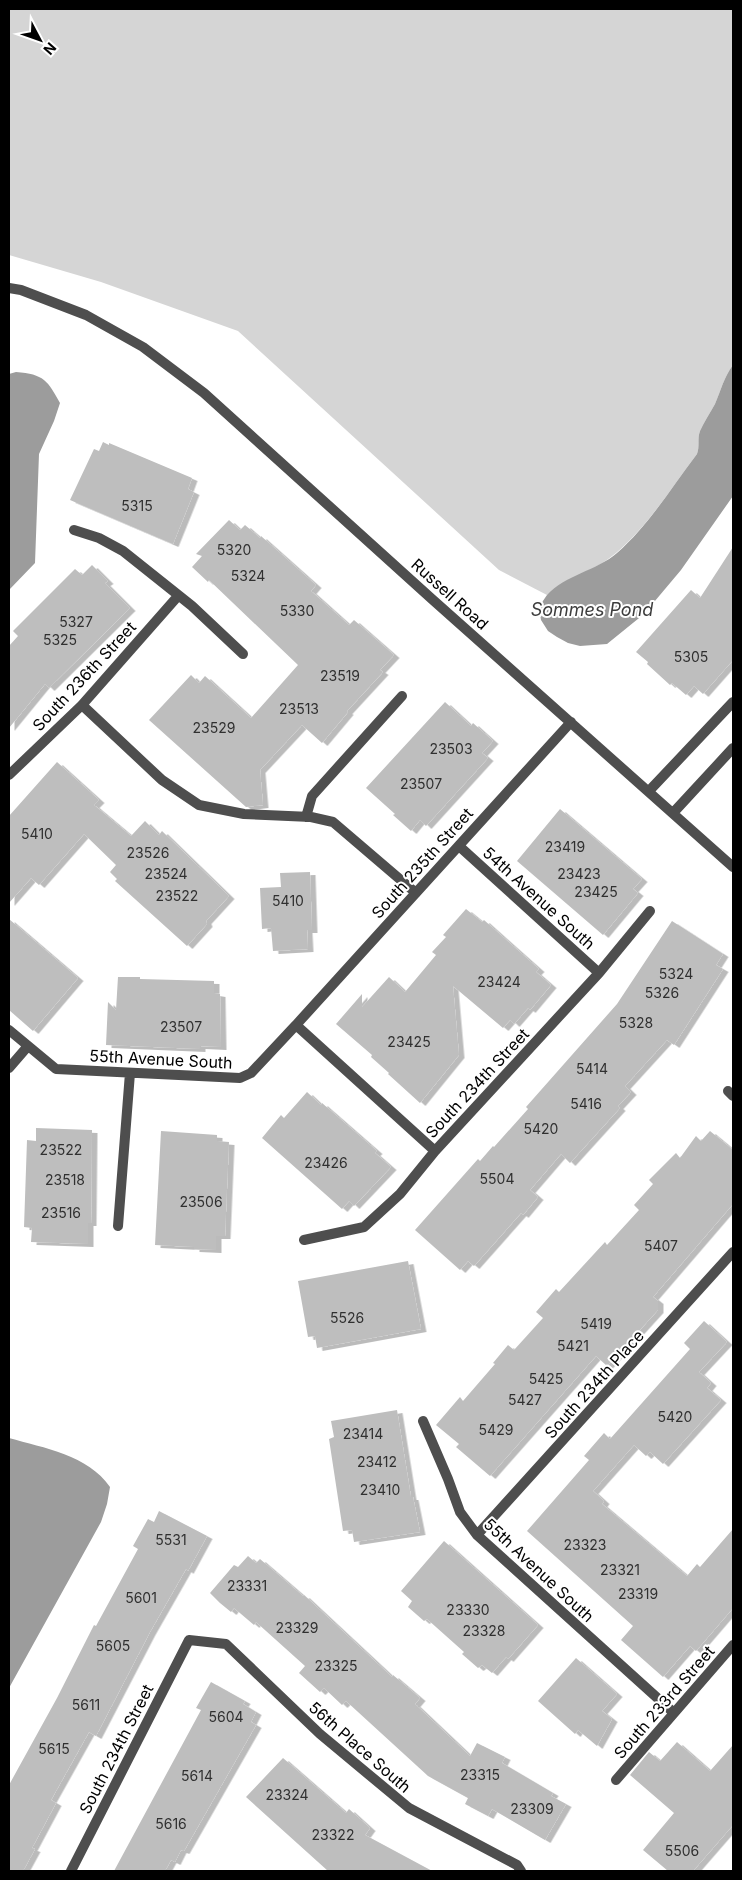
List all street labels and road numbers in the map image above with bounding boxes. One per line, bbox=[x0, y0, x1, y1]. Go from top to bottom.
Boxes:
street label: Russell Road bbox=[407, 554, 493, 634]
street label: South 236th Street bbox=[28, 617, 140, 735]
street label: South 235th Street bbox=[367, 803, 477, 923]
street label: 54th Avenue South bbox=[479, 842, 599, 954]
street label: South 234th Street bbox=[421, 1024, 533, 1142]
street label: 55th Avenue South bbox=[89, 1045, 233, 1073]
street label: South 234th Place bbox=[540, 1326, 648, 1442]
street label: 55th Avenue South bbox=[480, 1514, 598, 1626]
street label: South 233rd Street bbox=[609, 1641, 719, 1763]
street label: South 234th Street bbox=[75, 1681, 157, 1817]
street label: 56th Place South bbox=[305, 1697, 415, 1797]

